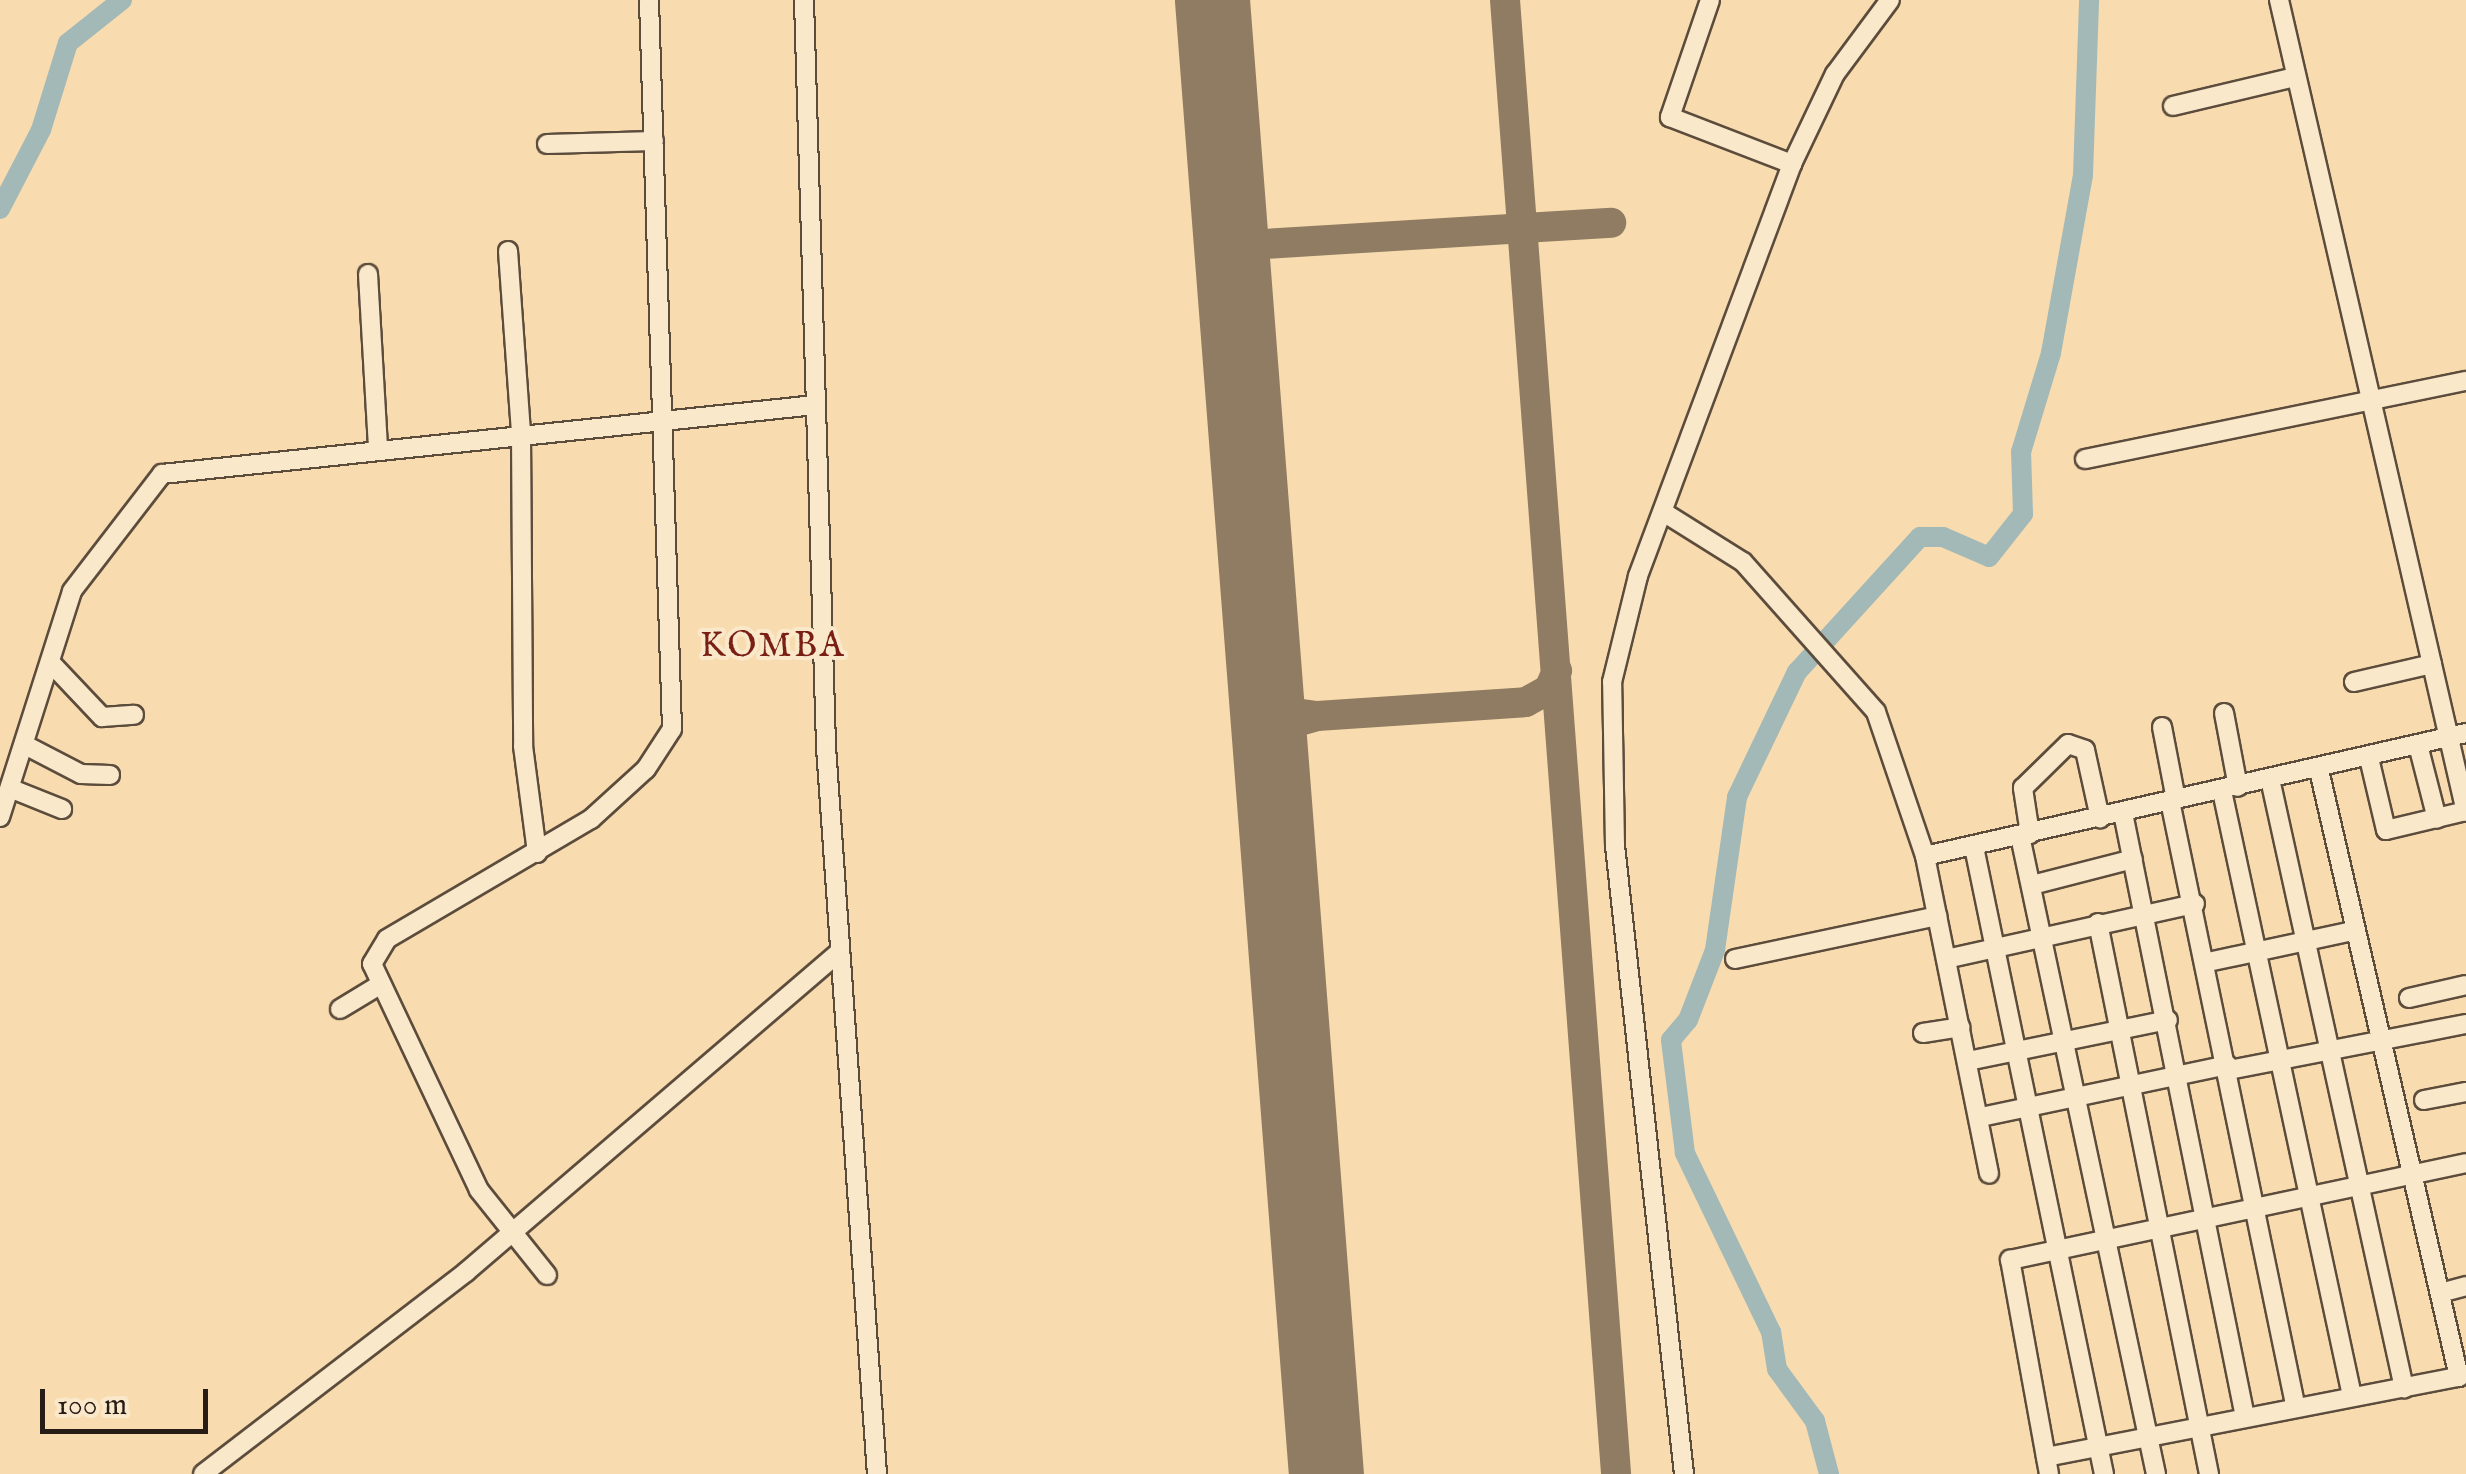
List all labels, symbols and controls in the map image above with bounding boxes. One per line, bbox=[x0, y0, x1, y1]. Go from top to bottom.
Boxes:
district label: KOMBA bbox=[700, 626, 846, 668]
scale bar bbox=[45, 1369, 212, 1431]
text: 100 m bbox=[57, 1387, 127, 1425]

